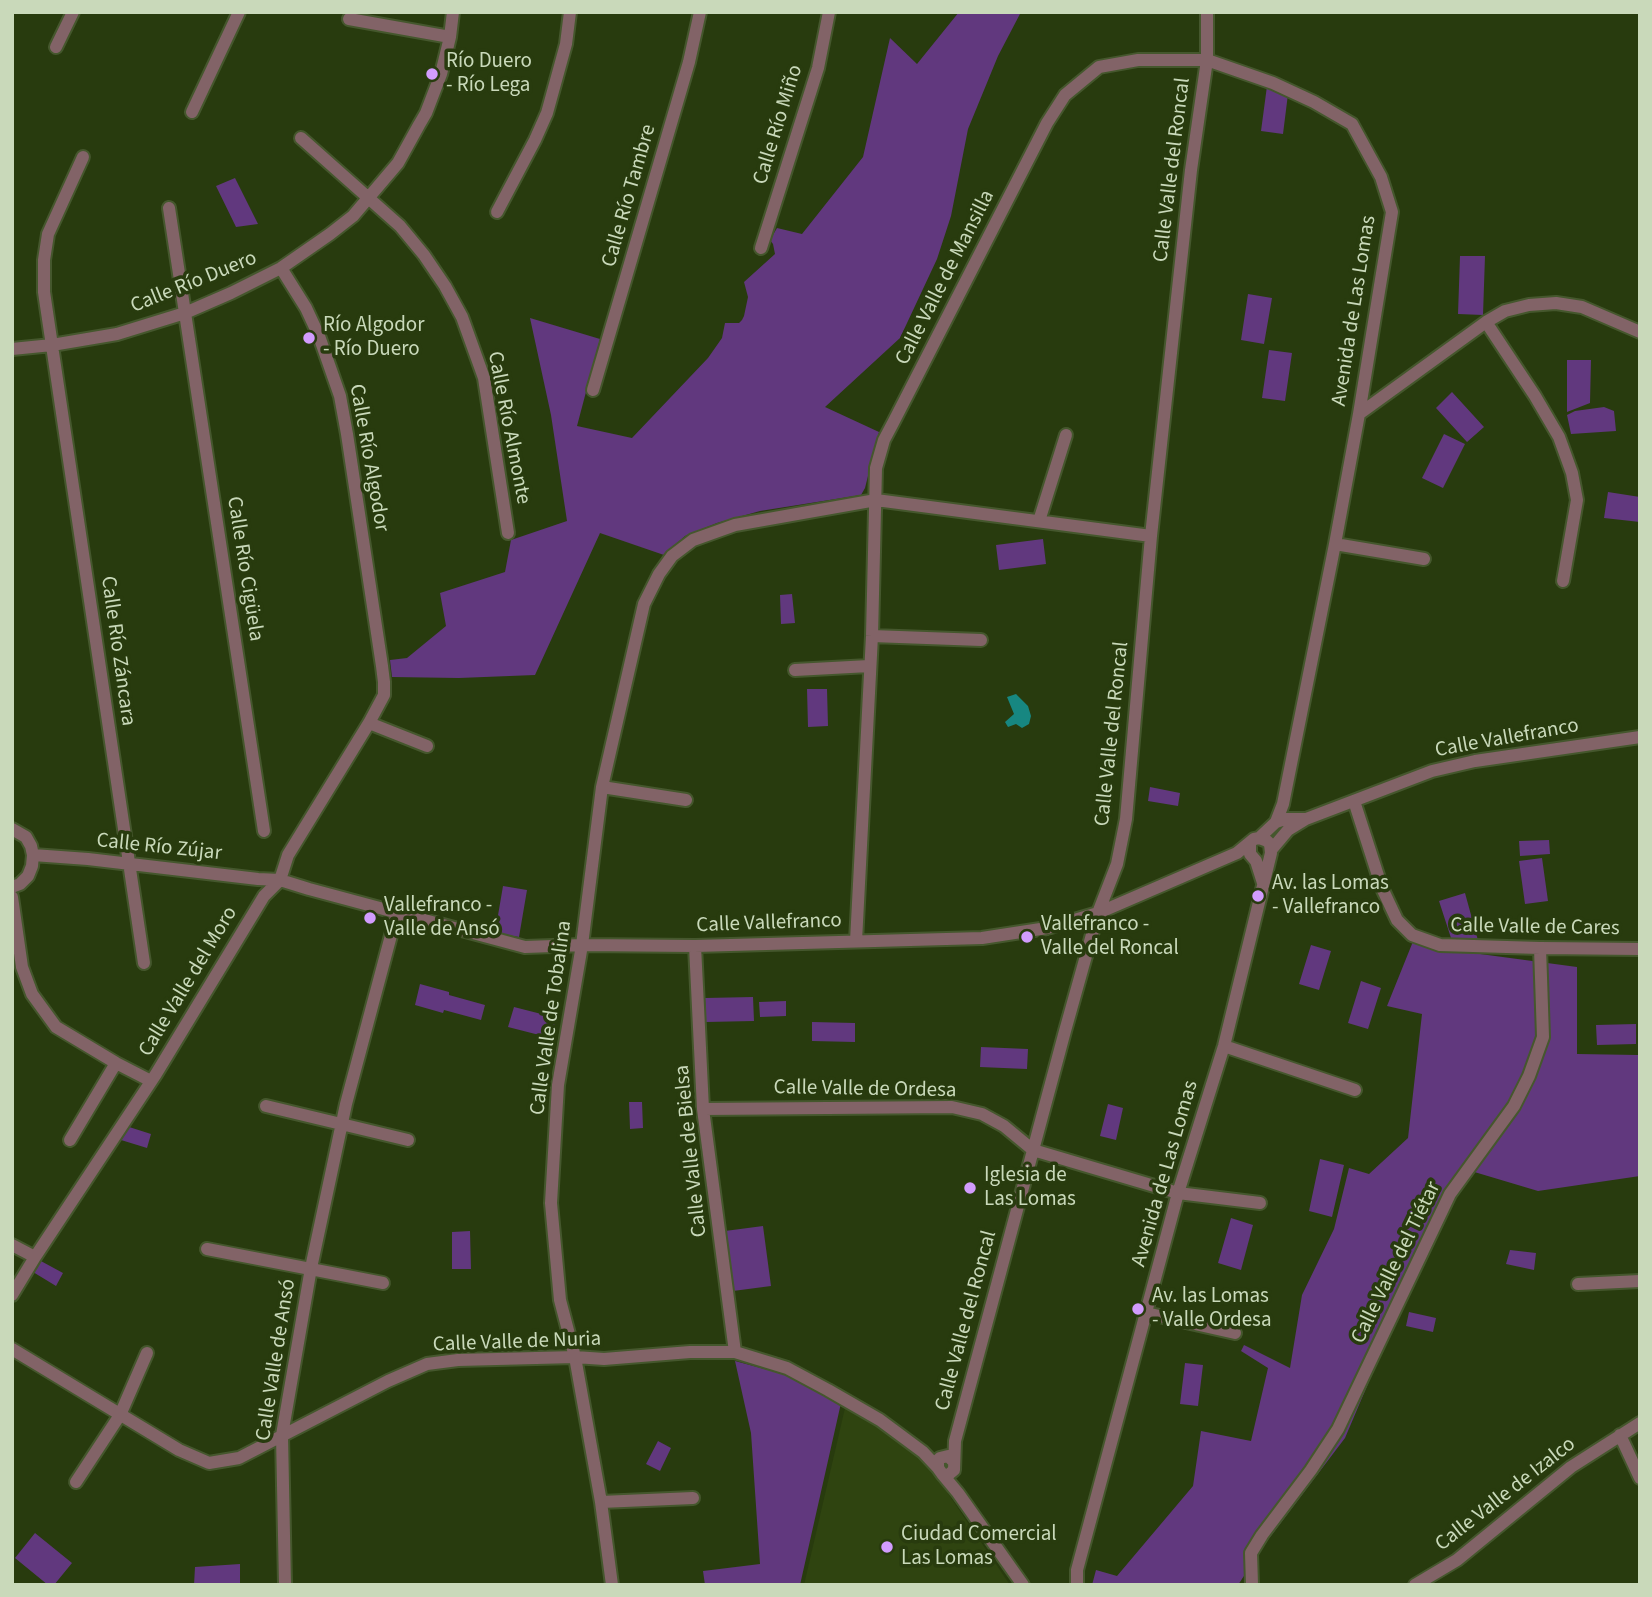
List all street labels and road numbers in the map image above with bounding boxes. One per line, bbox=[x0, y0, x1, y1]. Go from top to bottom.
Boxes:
street label: Calle Río Miño bbox=[749, 62, 809, 188]
street label: Calle Valle del Roncal bbox=[1149, 76, 1197, 264]
street label: Calle Río Tambre bbox=[598, 122, 662, 270]
street label: Calle Valle de Mansilla bbox=[891, 186, 1001, 370]
street label: Avenida de Las Lomas bbox=[1327, 214, 1383, 408]
street label: Calle Río Duero bbox=[127, 246, 261, 320]
street label: Calle Río Almonte bbox=[481, 350, 535, 506]
street label: Calle Río Algodor bbox=[343, 382, 393, 534]
street label: Calle Río Cigüela bbox=[220, 495, 268, 643]
street label: Calle Río Záncara bbox=[94, 574, 140, 728]
street label: Calle Valle del Roncal bbox=[1091, 640, 1135, 828]
street label: Calle Vallefranco bbox=[1433, 714, 1581, 764]
street label: Calle Río Zújar bbox=[95, 829, 223, 867]
street label: Calle Valle del Moro bbox=[134, 902, 244, 1062]
street label: Calle Vallefranco bbox=[696, 909, 842, 939]
street label: Calle Valle de Cares bbox=[1450, 914, 1620, 942]
street label: Calle Valle de Tobalina bbox=[526, 919, 578, 1117]
street label: Calle Valle de Bielsa bbox=[670, 1064, 714, 1238]
street label: Calle Valle de Ordesa bbox=[773, 1076, 957, 1104]
street label: Avenida de Las Lomas bbox=[1127, 1078, 1205, 1270]
street label: Calle Valle del Tiétar bbox=[1347, 1178, 1447, 1348]
street label: Calle Valle del Roncal bbox=[931, 1228, 1003, 1414]
street label: Calle Valle de Ansó bbox=[252, 1277, 302, 1443]
street label: Calle Valle de Nuria bbox=[432, 1327, 602, 1359]
street label: Calle Valle de Izalco bbox=[1431, 1432, 1581, 1558]

